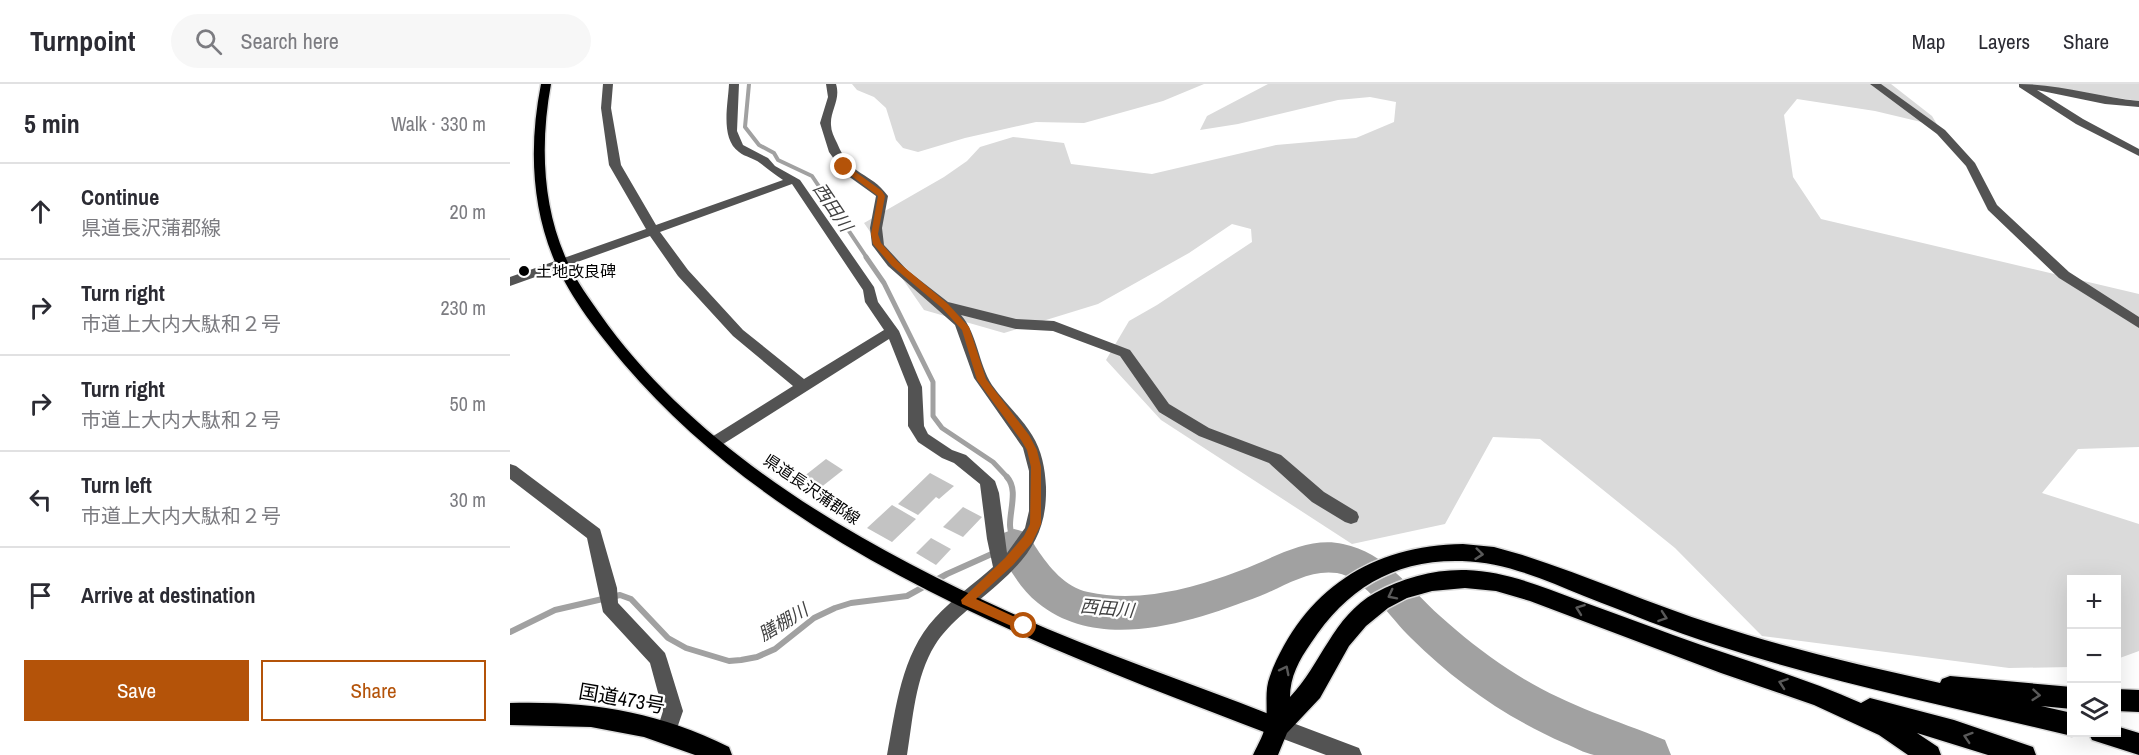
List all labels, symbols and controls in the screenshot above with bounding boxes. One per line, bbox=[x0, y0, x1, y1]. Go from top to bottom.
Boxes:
search box bbox=[171, 14, 591, 68]
text: Turnpoint bbox=[30, 22, 135, 60]
icon: search bbox=[192, 25, 225, 58]
text: Search here bbox=[240, 26, 339, 56]
text: Map bbox=[1912, 27, 1945, 56]
text: Layers bbox=[1978, 27, 2030, 56]
text: Share bbox=[2063, 27, 2109, 56]
text: 5 min bbox=[24, 106, 80, 141]
text: Walk · 330 m bbox=[391, 110, 486, 137]
route end bbox=[830, 153, 856, 179]
water label: 西田川 bbox=[808, 178, 860, 238]
text: Continue bbox=[81, 182, 159, 212]
icon: ahead bbox=[24, 195, 57, 228]
text: 20 m bbox=[450, 198, 486, 225]
text: 県道長沢蒲郡線 bbox=[81, 214, 221, 241]
place label: 土地改良碑 bbox=[536, 260, 616, 282]
marker: 土地改良碑 bbox=[517, 264, 531, 278]
text: Turn right bbox=[81, 278, 165, 308]
icon: right bbox=[24, 291, 57, 324]
text: 230 m bbox=[440, 294, 486, 321]
text: 市道上大内大駄和２号 bbox=[81, 310, 281, 337]
text: Turn right bbox=[81, 374, 165, 404]
icon: right bbox=[24, 387, 57, 420]
text: 50 m bbox=[450, 390, 486, 417]
text: 市道上大内大駄和２号 bbox=[81, 406, 281, 433]
street label: 県道長沢蒲郡線 bbox=[759, 449, 865, 529]
text: Turn left bbox=[81, 470, 152, 500]
icon: left bbox=[24, 483, 57, 516]
text: 30 m bbox=[450, 486, 486, 513]
text: 市道上大内大駄和２号 bbox=[81, 502, 281, 529]
one-way arrow bbox=[1475, 547, 1484, 560]
map controls bbox=[2067, 575, 2121, 737]
button: + bbox=[2067, 575, 2121, 629]
icon: arrive bbox=[24, 579, 57, 612]
text: Arrive at destination bbox=[81, 580, 255, 610]
one-way arrow bbox=[1388, 588, 1398, 599]
water label: 西田川 bbox=[1079, 593, 1137, 623]
water label: 膳棚川 bbox=[753, 596, 814, 647]
one-way arrow bbox=[1575, 604, 1586, 617]
one-way arrow bbox=[1657, 610, 1668, 622]
route start bbox=[1010, 612, 1036, 638]
button: − bbox=[2067, 629, 2121, 683]
button: Save bbox=[24, 660, 249, 721]
button: Share bbox=[261, 660, 486, 721]
one-way arrow bbox=[1278, 665, 1290, 676]
street label: 国道473号 bbox=[577, 677, 667, 719]
one-way arrow bbox=[1778, 678, 1789, 691]
button: layers bbox=[2067, 683, 2121, 737]
one-way arrow bbox=[2032, 688, 2041, 701]
one-way arrow bbox=[1963, 731, 1974, 744]

